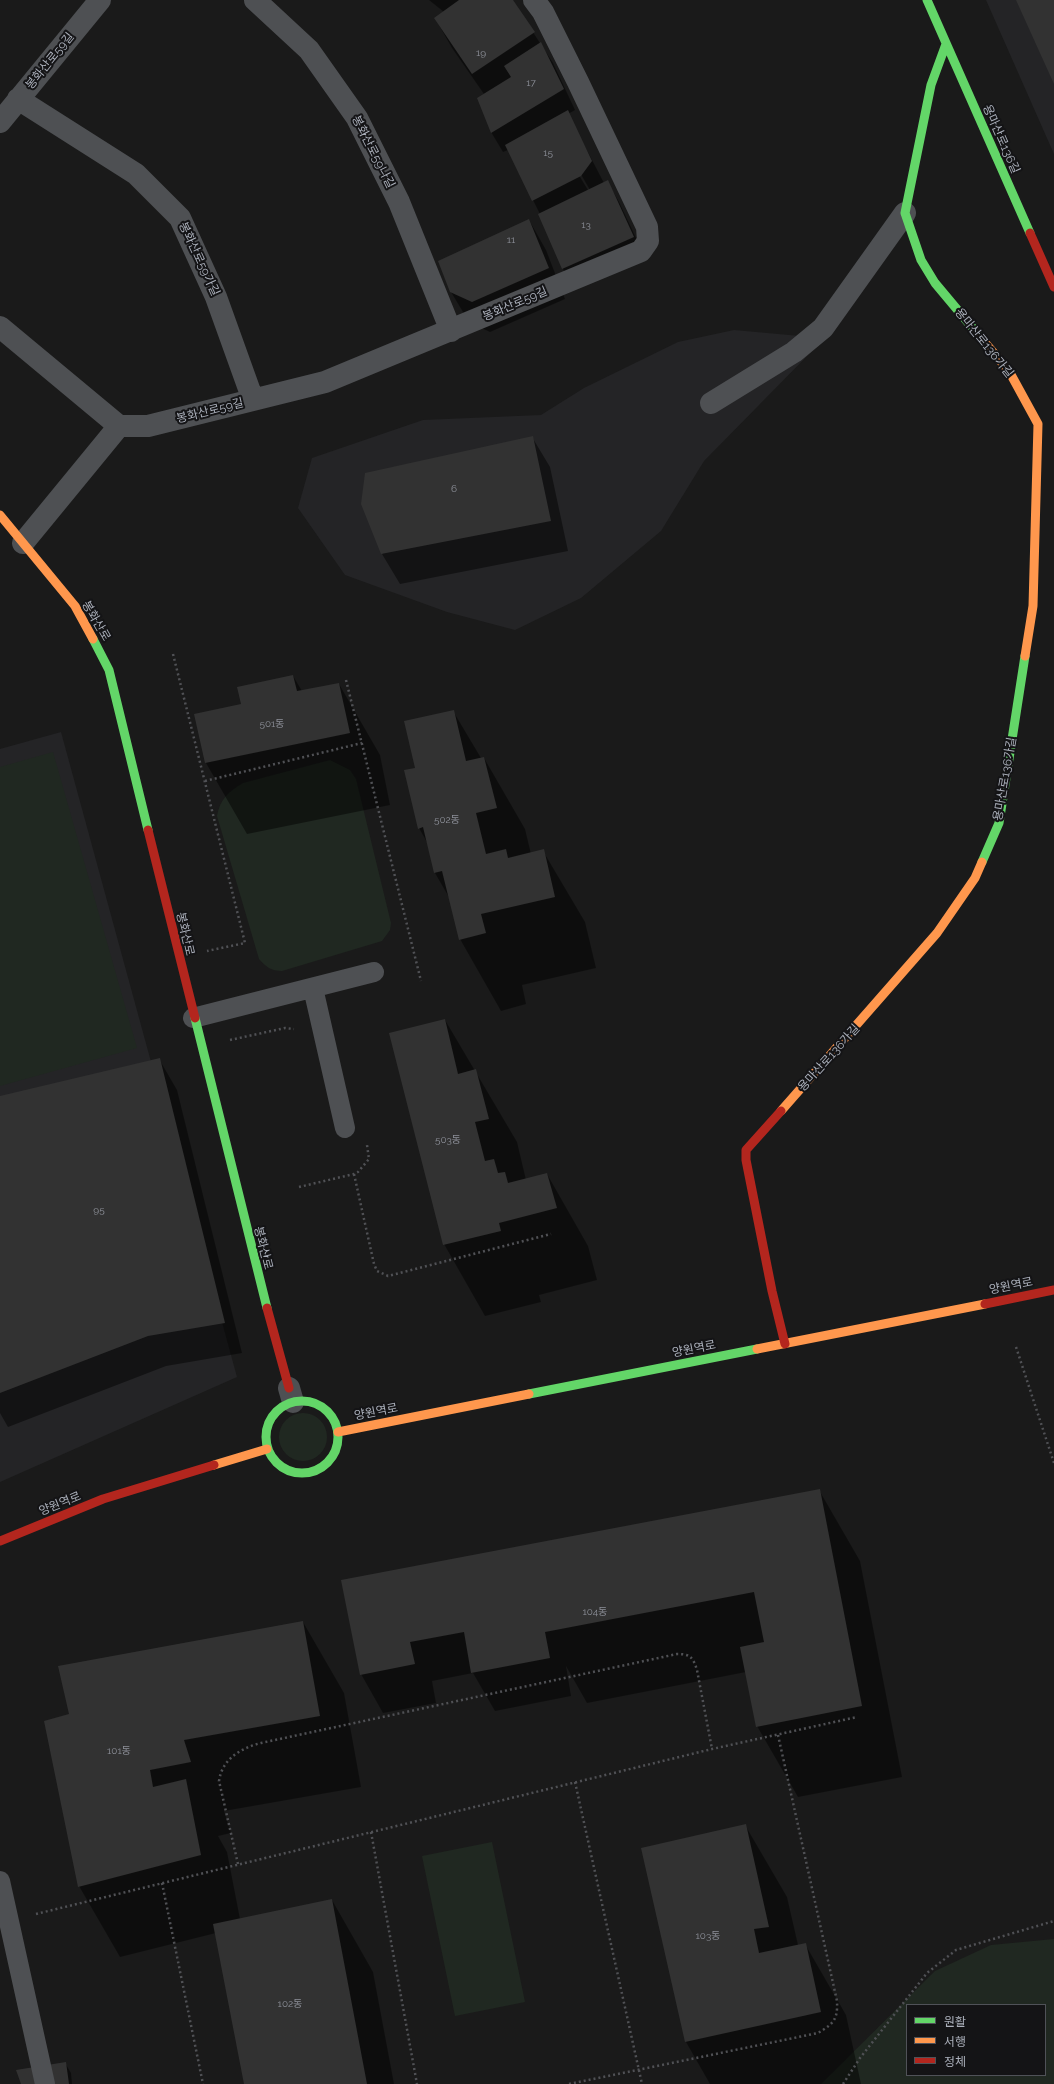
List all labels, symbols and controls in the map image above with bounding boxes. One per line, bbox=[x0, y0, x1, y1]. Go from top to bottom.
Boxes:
street label: 봉화산로59길 bbox=[23, 30, 77, 92]
house number: 19 bbox=[476, 47, 486, 59]
house number: 17 bbox=[526, 77, 536, 89]
street label: 용마산로136길 bbox=[979, 102, 1023, 176]
street label: 봉화산로59나길 bbox=[348, 113, 398, 191]
house number: 15 bbox=[543, 147, 553, 159]
house number: 13 bbox=[581, 219, 591, 231]
street label: 봉화산로59가길 bbox=[176, 220, 222, 298]
house number: 11 bbox=[507, 234, 515, 246]
street label: 봉화산로59길 bbox=[481, 284, 549, 324]
street label: 용마산로136가길 bbox=[952, 305, 1016, 381]
street label: 봉화산로59길 bbox=[175, 396, 245, 426]
house number: 6 bbox=[451, 483, 457, 495]
street label: 봉화산로 bbox=[79, 598, 113, 644]
house number: 501동 bbox=[259, 718, 285, 730]
street label: 용마산로136가길 bbox=[991, 736, 1019, 822]
house number: 502동 bbox=[434, 814, 460, 826]
street label: 봉화산로 bbox=[173, 911, 197, 957]
street label: 용마산로136가길 bbox=[795, 1022, 863, 1094]
house number: 503동 bbox=[435, 1134, 461, 1146]
house number: 95 bbox=[93, 1204, 105, 1216]
street label: 봉화산로 bbox=[251, 1225, 275, 1271]
street label: 양원역로 bbox=[988, 1275, 1034, 1297]
street label: 양원역로 bbox=[671, 1338, 717, 1360]
street label: 양원역로 bbox=[353, 1401, 399, 1423]
street label: 양원역로 bbox=[37, 1489, 83, 1519]
house number: 104동 bbox=[582, 1606, 608, 1618]
house number: 101동 bbox=[107, 1745, 131, 1757]
house number: 103동 bbox=[696, 1930, 720, 1942]
house number: 102동 bbox=[278, 1998, 302, 2010]
legend bbox=[906, 2004, 1046, 2076]
text: 원활 bbox=[944, 2015, 966, 2029]
text: 서행 bbox=[944, 2035, 966, 2049]
text: 정체 bbox=[944, 2055, 966, 2069]

